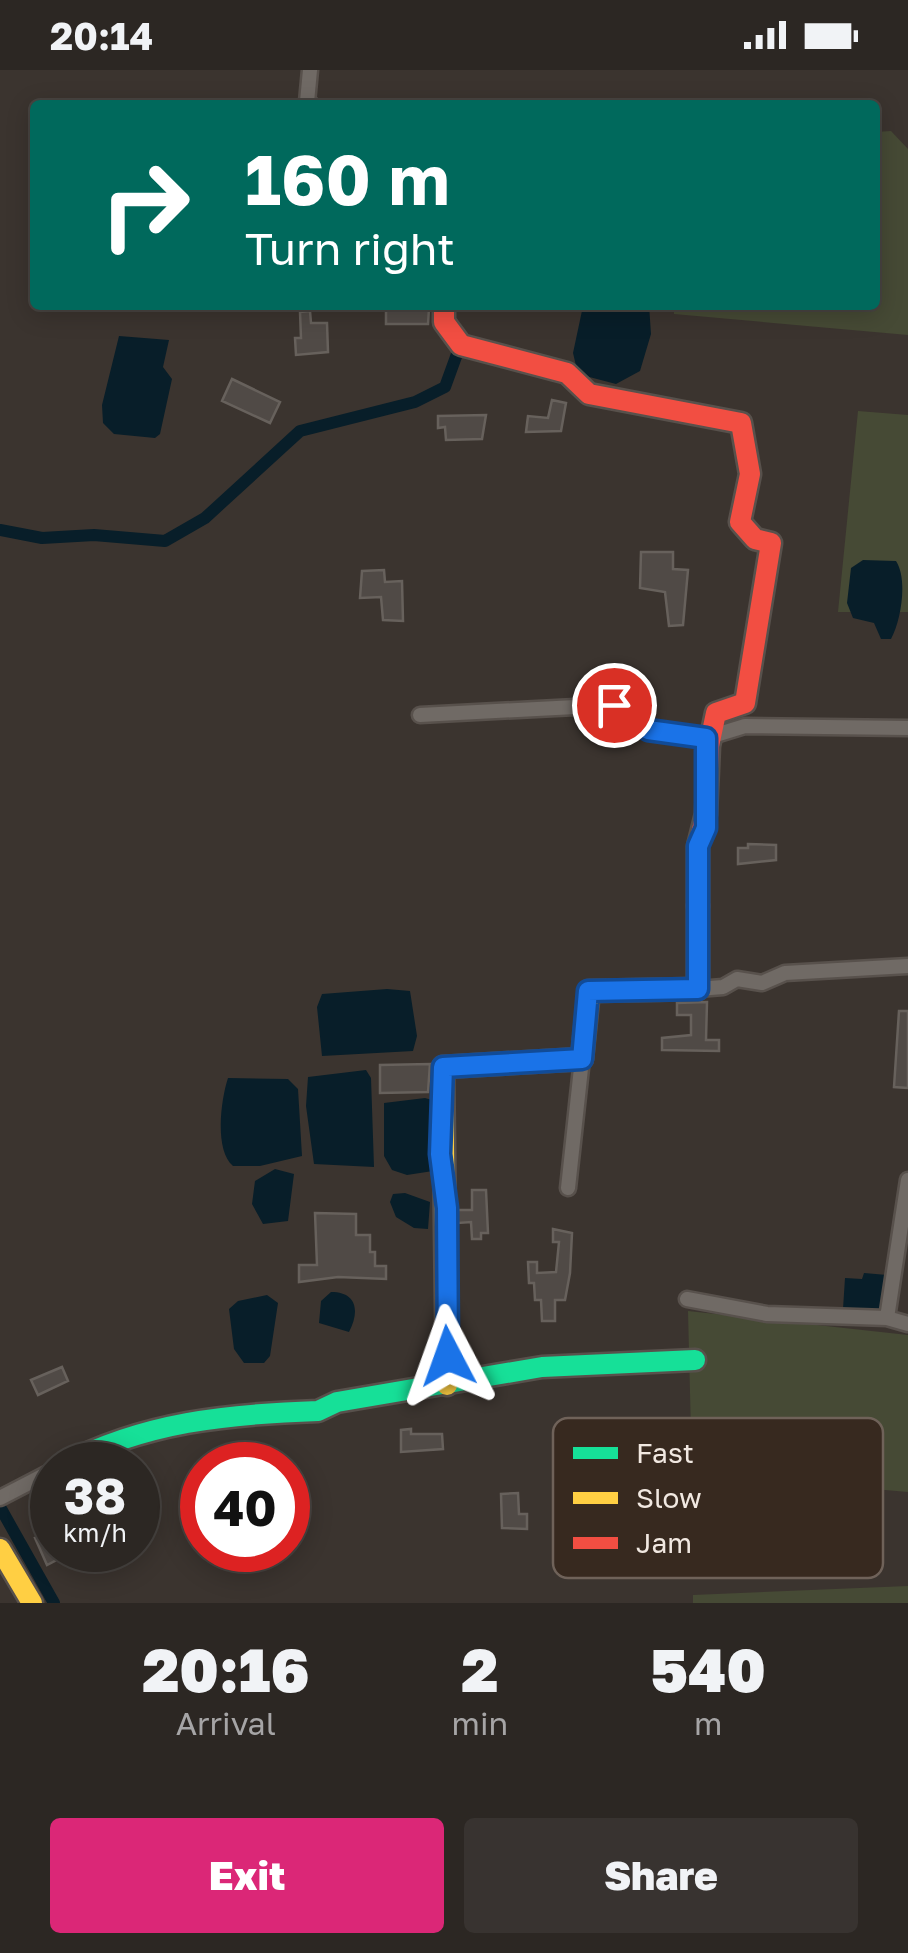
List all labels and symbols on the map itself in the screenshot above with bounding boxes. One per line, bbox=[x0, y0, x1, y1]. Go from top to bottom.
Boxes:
pin bbox=[572, 663, 657, 748]
position arrow bbox=[396, 1304, 500, 1408]
legend bbox=[553, 1418, 883, 1578]
text: Fast bbox=[636, 1436, 694, 1469]
speed limit sign: 40 bbox=[180, 1442, 310, 1572]
text: Slow bbox=[636, 1481, 702, 1514]
text: Jam bbox=[636, 1526, 692, 1559]

